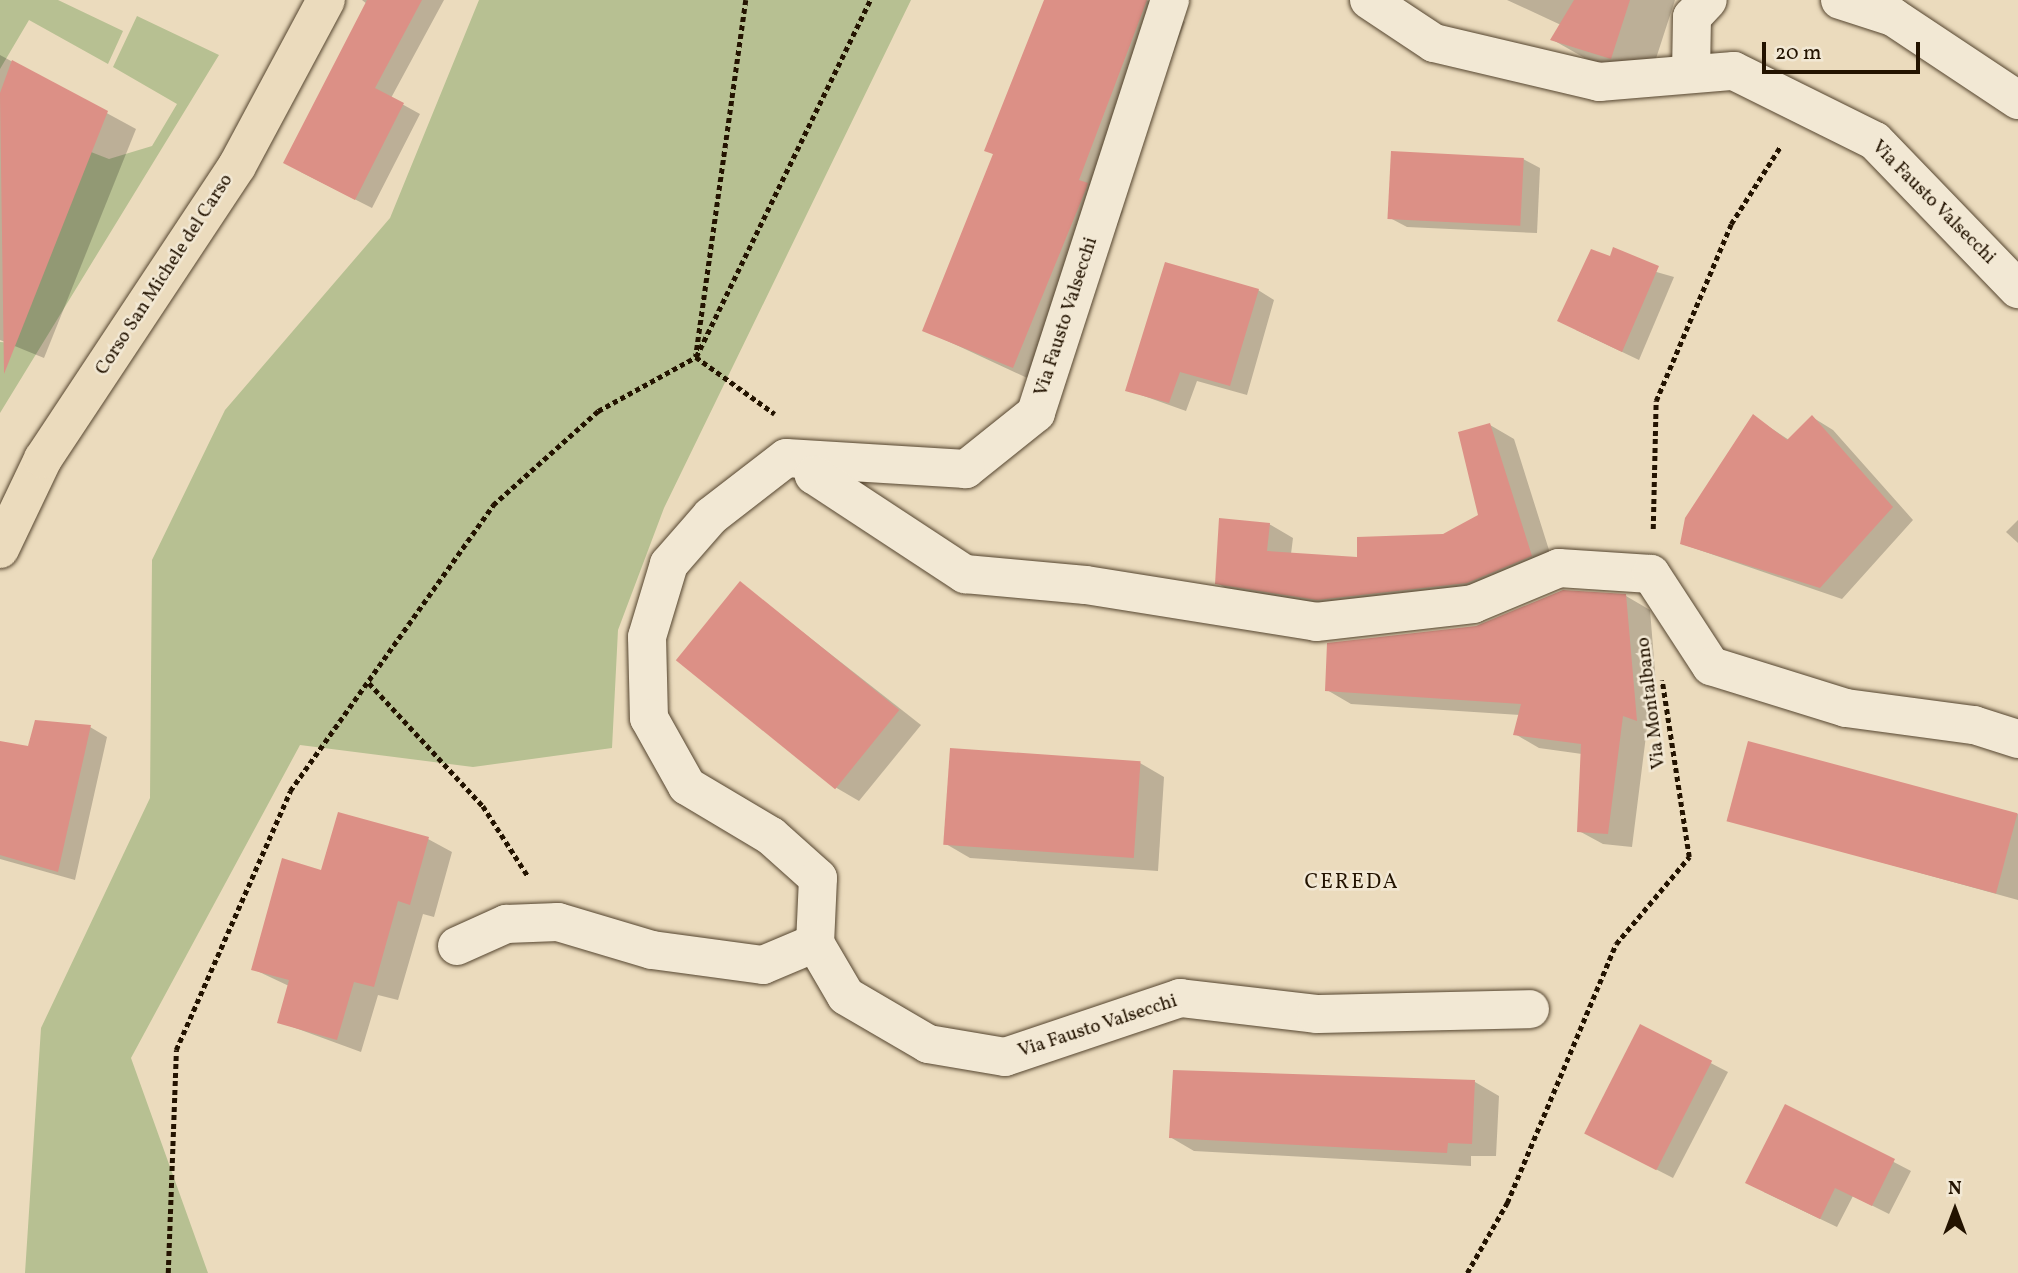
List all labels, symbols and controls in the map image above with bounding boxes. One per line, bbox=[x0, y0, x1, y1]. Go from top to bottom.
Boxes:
scale bar bbox=[1766, 28, 1924, 72]
text: 20 m bbox=[1775, 39, 1821, 68]
street label: Via Fausto Valsecchi bbox=[1866, 136, 2000, 270]
street label: Corso San Michele del Carso bbox=[91, 170, 239, 380]
street label: Via Fausto Valsecchi bbox=[1030, 234, 1104, 400]
street label: Via Montalbano bbox=[1633, 636, 1671, 770]
district label: CEREDA bbox=[1305, 870, 1399, 896]
street label: Via Fausto Valsecchi bbox=[1015, 990, 1181, 1064]
north arrow bbox=[1920, 1175, 1990, 1245]
text: N bbox=[1948, 1176, 1962, 1202]

